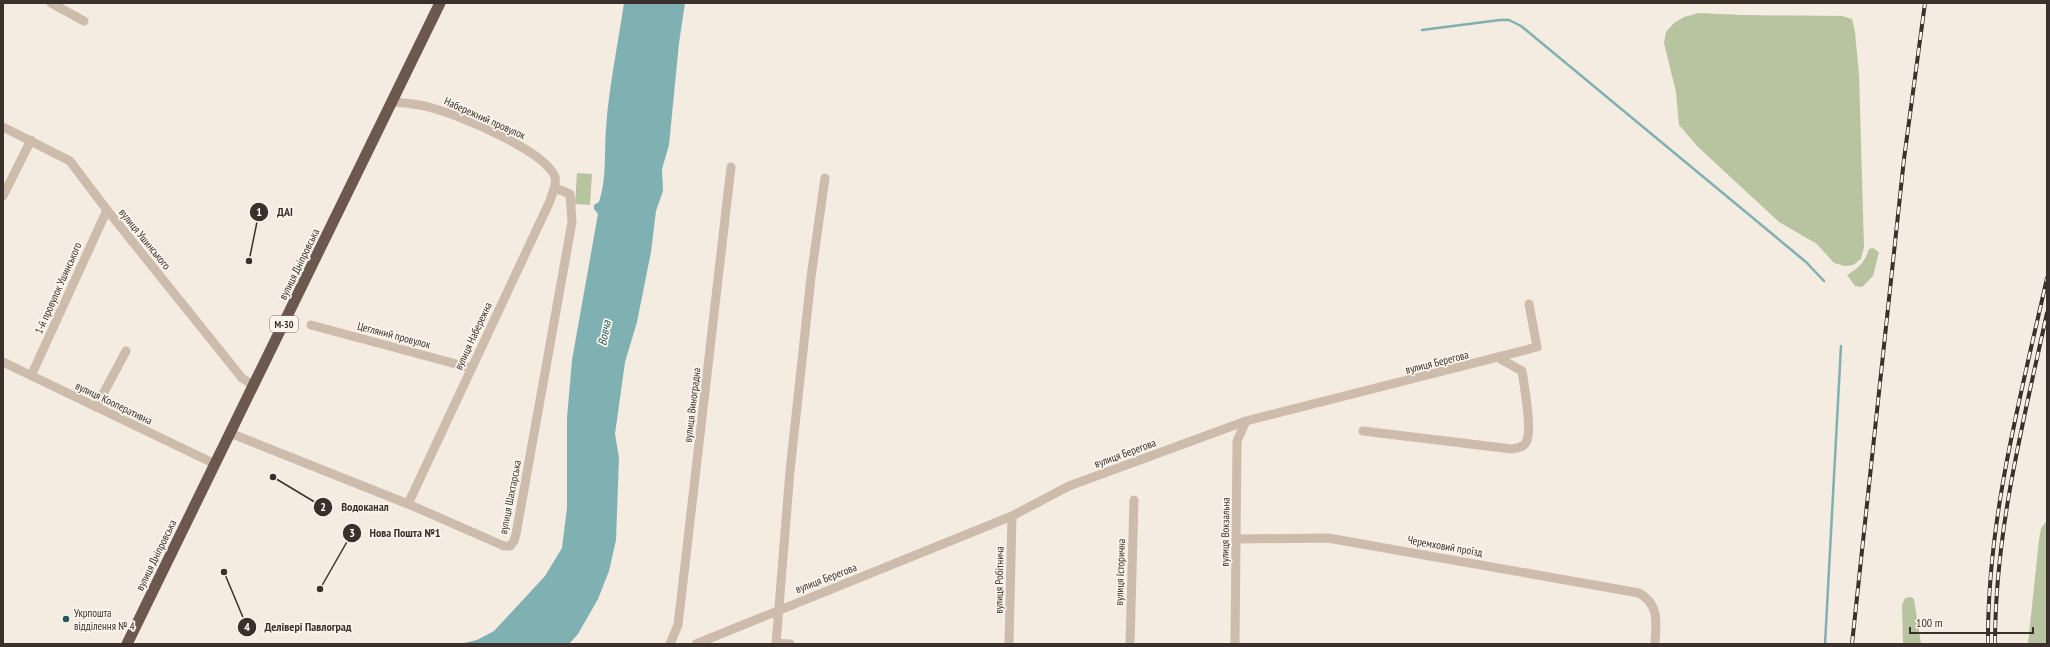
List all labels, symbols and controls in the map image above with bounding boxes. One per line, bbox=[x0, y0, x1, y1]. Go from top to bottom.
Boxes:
street label: Набережний провулок bbox=[442, 94, 529, 143]
callout: ДАІ bbox=[249, 200, 301, 224]
text: 1 bbox=[256, 204, 262, 219]
text: ДАІ bbox=[277, 204, 293, 219]
street label: вулиця Ушинського bbox=[116, 206, 174, 273]
street label: вулиця Дніпровська bbox=[276, 226, 322, 302]
street label: 1-й провулок Ушинського bbox=[31, 240, 85, 336]
street label: вулиця Набережна bbox=[451, 300, 495, 372]
road number: М-30 bbox=[270, 316, 298, 332]
water label: Вовча bbox=[594, 318, 614, 347]
street label: Цегляний провулок bbox=[356, 319, 433, 352]
street label: вулиця Берегова bbox=[1404, 347, 1470, 377]
street label: вулиця Виноградна bbox=[680, 367, 704, 443]
street label: вулиця Кооперативна bbox=[73, 378, 155, 428]
street label: вулиця Берегова bbox=[1092, 435, 1158, 471]
street label: вулиця Шахтарська bbox=[496, 459, 524, 535]
callout: Водоканал bbox=[313, 495, 397, 519]
street label: вулиця Вокзальна bbox=[1217, 497, 1233, 567]
text: 2 bbox=[320, 499, 326, 514]
text: Водоканал bbox=[341, 499, 389, 514]
street label: вулиця Дніпровська bbox=[133, 517, 179, 593]
callout: Нова Пошта №1 bbox=[342, 521, 449, 545]
text: 3 bbox=[349, 525, 355, 540]
text: Нова Пошта №1 bbox=[370, 525, 441, 540]
street label: Черемховий проїзд bbox=[1406, 533, 1484, 560]
street label: вулиця Історична bbox=[1112, 538, 1128, 606]
street label: вулиця Робітнича bbox=[991, 546, 1007, 614]
street label: вулиця Берегова bbox=[793, 560, 859, 596]
place label: Укрпошта відділення № 4 bbox=[74, 606, 135, 633]
scale bar bbox=[1910, 609, 2033, 635]
marker: Укрпошта відділення № 4 bbox=[61, 614, 71, 624]
callout: Делівері Павлоград bbox=[237, 615, 360, 639]
text: 100 m bbox=[1916, 615, 1943, 630]
text: 4 bbox=[244, 619, 250, 634]
text: Делівері Павлоград bbox=[265, 619, 352, 634]

